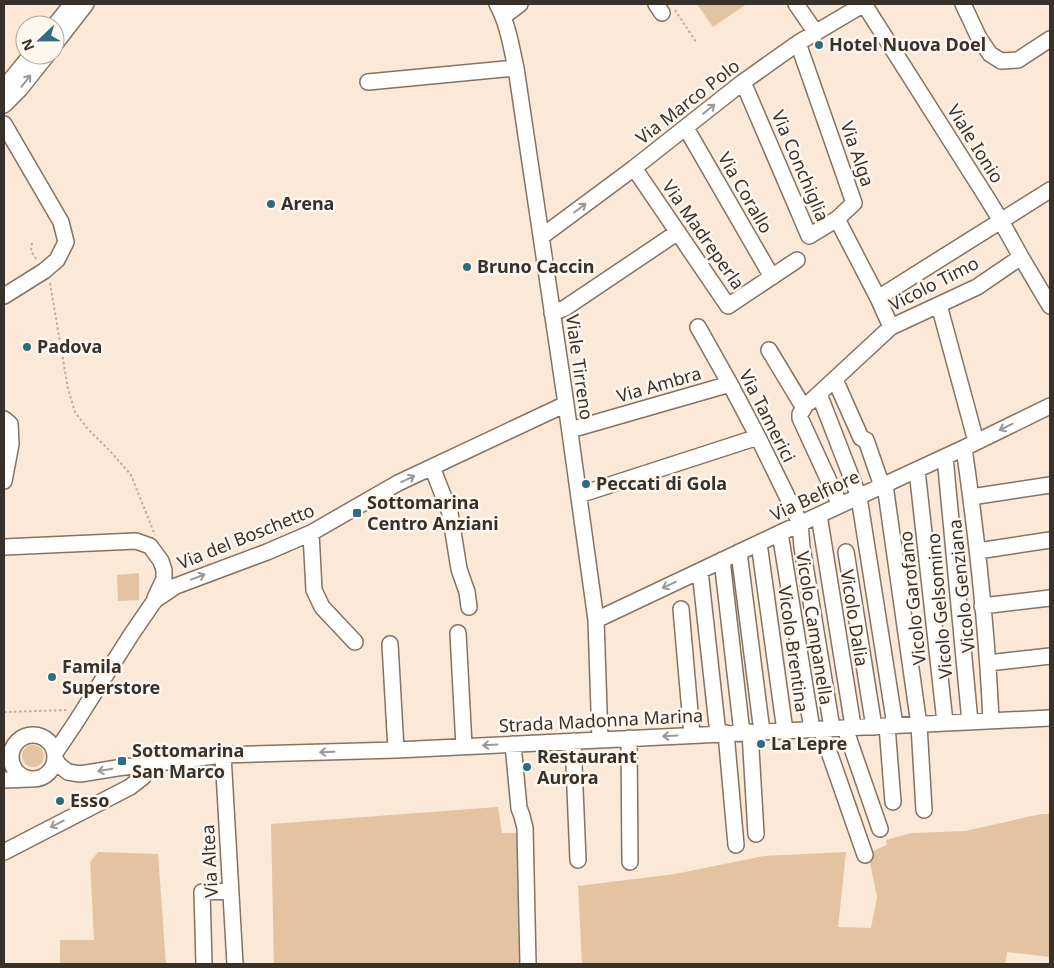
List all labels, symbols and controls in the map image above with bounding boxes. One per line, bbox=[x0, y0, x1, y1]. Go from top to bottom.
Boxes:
north arrow bbox=[15, 15, 65, 65]
place label: Hotel Nuova Doel bbox=[829, 32, 986, 56]
text: N bbox=[17, 36, 38, 54]
marker: Hotel Nuova Doel bbox=[813, 39, 825, 51]
street label: Via Marco Polo bbox=[631, 53, 744, 149]
one-way arrow bbox=[21, 75, 32, 88]
street label: Viale Ionio bbox=[942, 100, 1010, 187]
one-way arrow bbox=[702, 104, 715, 115]
street label: Via Conchiglia bbox=[767, 106, 835, 225]
street label: Via Alga bbox=[836, 118, 880, 190]
street label: Via Corallo bbox=[713, 148, 779, 237]
street label: Via Madreperla bbox=[657, 175, 750, 294]
place label: Arena bbox=[281, 191, 334, 215]
marker: Arena bbox=[265, 198, 277, 210]
one-way arrow bbox=[573, 203, 587, 213]
street label: Vicolo Timo bbox=[885, 250, 982, 316]
place label: Bruno Caccin bbox=[477, 254, 594, 278]
marker: Bruno Caccin bbox=[461, 261, 473, 273]
street label: Viale Tirreno bbox=[561, 313, 599, 421]
place label: Padova bbox=[37, 334, 102, 358]
marker: Padova bbox=[21, 341, 33, 353]
street label: Via Ambra bbox=[614, 361, 704, 408]
street label: Via Tamerici bbox=[734, 365, 802, 466]
one-way arrow bbox=[999, 422, 1014, 432]
street label: Via Belfiore bbox=[766, 464, 863, 526]
place label: Peccati di Gola bbox=[596, 471, 727, 495]
one-way arrow bbox=[400, 473, 415, 483]
marker: Peccati di Gola bbox=[580, 478, 592, 490]
place label: Sottomarina Centro Anziani bbox=[367, 490, 499, 535]
street label: Via del Boschetto bbox=[174, 498, 318, 575]
marker: Sottomarina Centro Anziani bbox=[351, 507, 363, 519]
street label: Vicolo Genziana bbox=[942, 518, 980, 654]
street label: Vicolo Garofano bbox=[893, 530, 931, 666]
street label: Vicolo Gelsomino bbox=[921, 532, 957, 680]
street label: Vicolo Campanella bbox=[791, 549, 839, 706]
street label: Vicolo Dalia bbox=[835, 568, 874, 668]
one-way arrow bbox=[190, 572, 205, 581]
one-way arrow bbox=[662, 581, 677, 591]
street label: Vicolo Brentina bbox=[773, 584, 815, 714]
place label: Famila Superstore bbox=[62, 654, 160, 699]
marker: Famila Superstore bbox=[46, 671, 58, 683]
street label: Strada Madonna Marina bbox=[498, 703, 704, 737]
place label: La Lepre bbox=[771, 731, 847, 755]
one-way arrow bbox=[662, 732, 678, 741]
place label: Sottomarina San Marco bbox=[132, 738, 244, 783]
marker: La Lepre bbox=[755, 738, 767, 750]
one-way arrow bbox=[482, 740, 498, 750]
place label: Restaurant Aurora bbox=[537, 744, 637, 789]
one-way arrow bbox=[320, 747, 336, 756]
marker: Sottomarina San Marco bbox=[116, 755, 128, 767]
marker: Restaurant Aurora bbox=[521, 761, 533, 773]
one-way arrow bbox=[97, 765, 113, 775]
place label: Esso bbox=[70, 788, 109, 812]
marker: Esso bbox=[54, 795, 66, 807]
one-way arrow bbox=[50, 820, 65, 829]
street label: Via Altea bbox=[195, 824, 223, 898]

